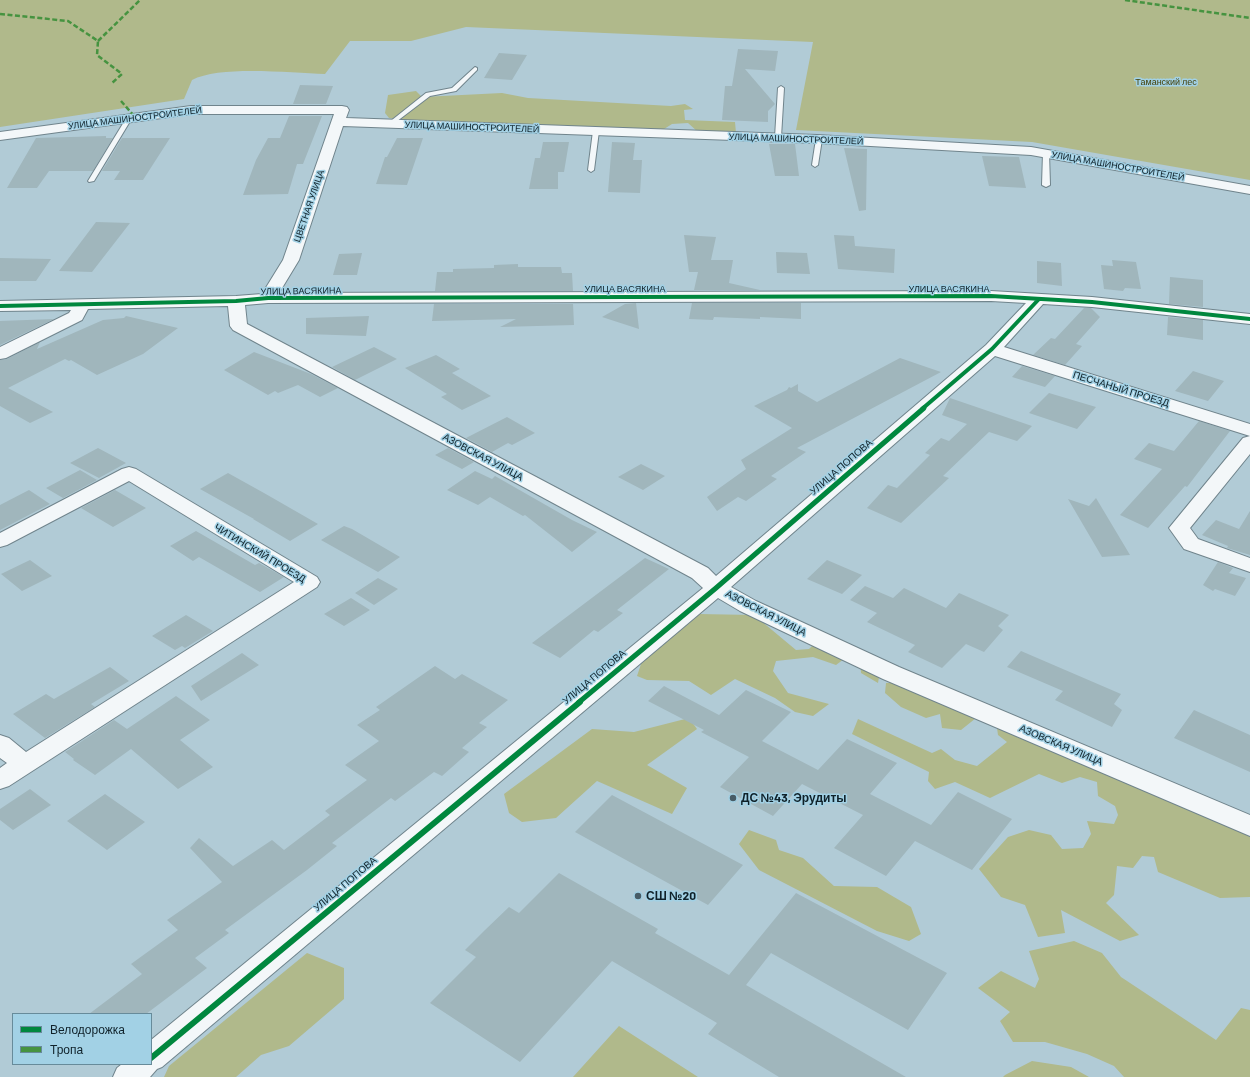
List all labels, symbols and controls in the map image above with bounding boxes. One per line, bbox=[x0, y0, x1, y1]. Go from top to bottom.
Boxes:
park label: Таманский лес bbox=[1135, 77, 1197, 87]
street label: УЛИЦА МАШИНОСТРОИТЕЛЕЙ bbox=[67, 104, 203, 132]
street label: УЛИЦА МАШИНОСТРОИТЕЛЕЙ bbox=[404, 119, 540, 135]
street label: УЛИЦА МАШИНОСТРОИТЕЛЕЙ bbox=[728, 131, 864, 147]
street label: УЛИЦА МАШИНОСТРОИТЕЛЕЙ bbox=[1051, 149, 1185, 183]
street label: ЦВЕТНАЯ УЛИЦА bbox=[292, 169, 326, 243]
street label: УЛИЦА ВАСЯКИНА bbox=[585, 284, 665, 294]
street label: УЛИЦА ВАСЯКИНА bbox=[909, 284, 989, 294]
street label: УЛИЦА ВАСЯКИНА bbox=[260, 285, 342, 297]
street label: ПЕСЧАНЫЙ ПРОЕЗД bbox=[1071, 369, 1171, 409]
street label: АЗОВСКАЯ УЛИЦА bbox=[441, 431, 525, 483]
street label: УЛИЦА ПОПОВА bbox=[807, 437, 875, 497]
street label: ЧИТИНСКИЙ ПРОЕЗД bbox=[212, 521, 308, 585]
street label: АЗОВСКАЯ УЛИЦА bbox=[723, 587, 809, 639]
street label: УЛИЦА ПОПОВА bbox=[560, 647, 628, 707]
street label: АЗОВСКАЯ УЛИЦА bbox=[1018, 722, 1104, 768]
place label: ДС №43, Эрудиты bbox=[741, 791, 847, 805]
marker: ДС №43, Эрудиты bbox=[728, 793, 738, 803]
street label: УЛИЦА ПОПОВА bbox=[311, 854, 379, 914]
place label: СШ №20 bbox=[646, 889, 696, 903]
marker: СШ №20 bbox=[633, 891, 643, 901]
legend bbox=[12, 1013, 152, 1065]
text: Велодорожка bbox=[50, 1022, 125, 1036]
text: Тропа bbox=[50, 1042, 83, 1056]

